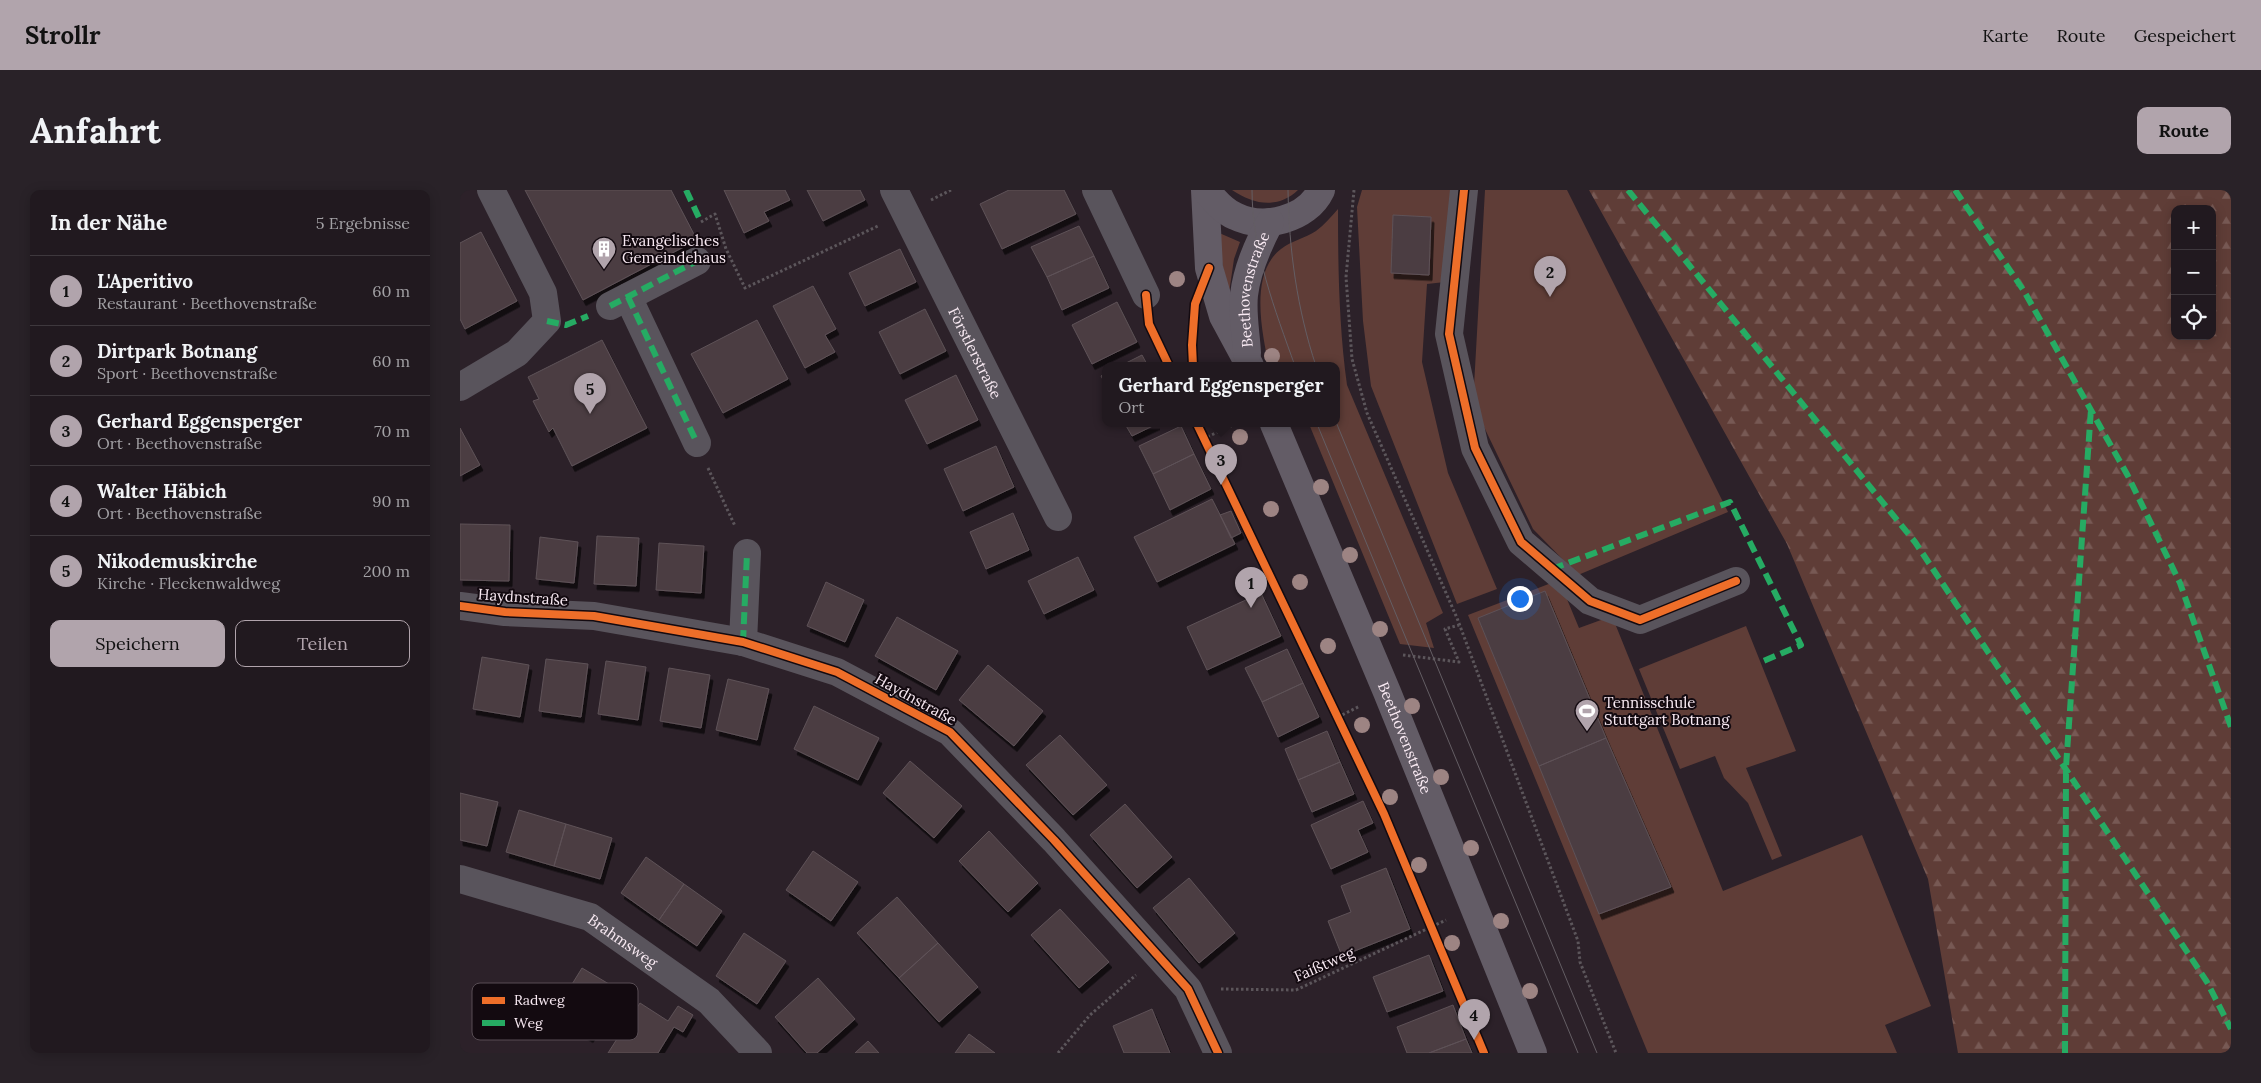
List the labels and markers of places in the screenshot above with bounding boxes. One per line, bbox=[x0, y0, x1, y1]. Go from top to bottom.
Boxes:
place label: Evangelisches Gemeindehaus bbox=[622, 231, 726, 267]
building icon: Evangelisches Gemeindehaus bbox=[591, 236, 617, 270]
pin: 2 bbox=[1534, 256, 1566, 297]
pin: 5 bbox=[574, 373, 606, 414]
pin: 3 bbox=[1205, 444, 1237, 485]
pin: 1 bbox=[1235, 567, 1267, 608]
place label: Tennisschule Stuttgart Botnang bbox=[1604, 693, 1730, 729]
sports icon: Tennisschule Stuttgart Botnang bbox=[1574, 698, 1600, 732]
pin: 4 bbox=[1458, 999, 1490, 1040]

